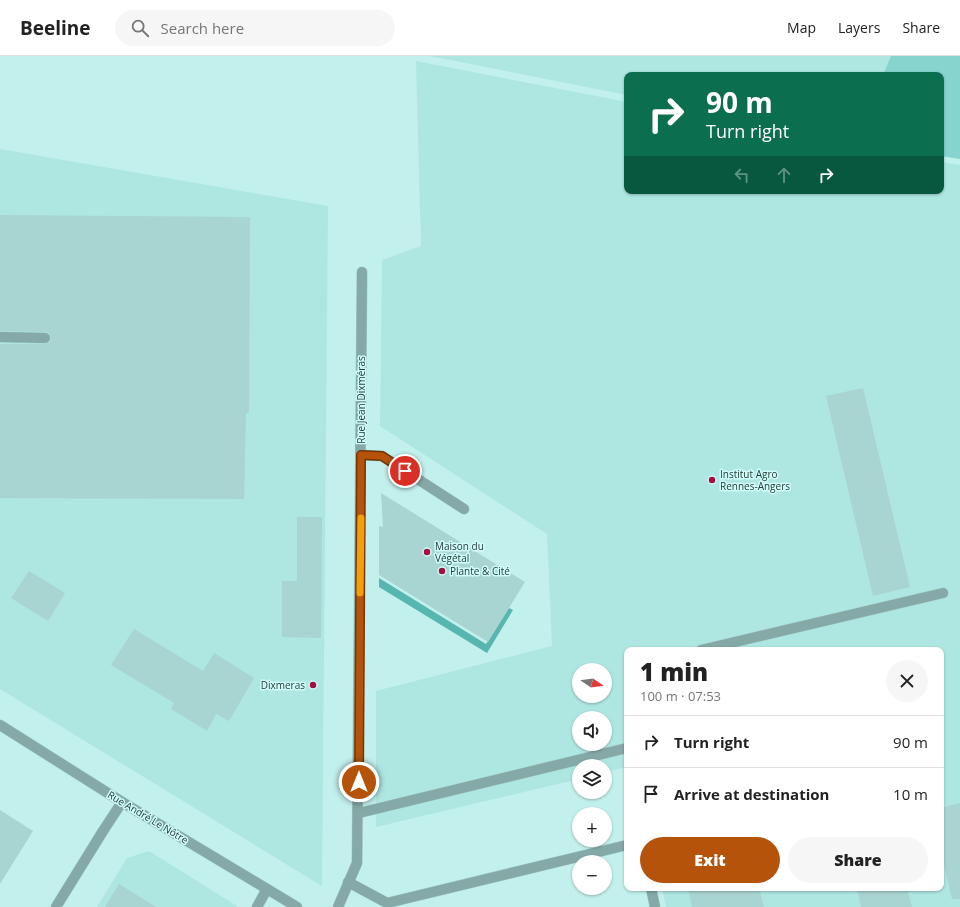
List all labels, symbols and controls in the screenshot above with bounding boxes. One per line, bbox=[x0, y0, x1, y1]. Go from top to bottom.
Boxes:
search box bbox=[115, 10, 395, 46]
text: Beeline bbox=[20, 15, 91, 41]
icon: search bbox=[129, 17, 151, 39]
text: Search here bbox=[161, 18, 244, 38]
text: Map bbox=[787, 18, 816, 37]
text: Layers bbox=[838, 18, 880, 37]
text: Share bbox=[902, 18, 940, 37]
text: 90 m bbox=[706, 83, 773, 121]
icon: right bbox=[640, 88, 692, 140]
text: Turn right bbox=[706, 119, 789, 143]
icon: left bbox=[731, 164, 753, 186]
icon: ahead bbox=[773, 164, 795, 186]
icon: right bbox=[815, 164, 837, 186]
street label: Rue Jean Dixméras bbox=[354, 356, 368, 444]
pin bbox=[388, 454, 422, 488]
icon: arrive bbox=[394, 460, 416, 482]
place label: Institut Agro Rennes-Angers bbox=[720, 467, 790, 493]
marker: Institut Agro Rennes-Angers bbox=[707, 475, 717, 485]
place label: Maison du Végétal bbox=[435, 539, 484, 565]
marker: Maison du Végétal bbox=[422, 547, 432, 557]
place label: Plante & Cité bbox=[450, 564, 510, 578]
marker: Plante & Cité bbox=[437, 566, 447, 576]
text: 1 min bbox=[640, 655, 708, 688]
button: close bbox=[886, 660, 928, 702]
north arrow bbox=[572, 663, 612, 703]
map controls bbox=[572, 663, 612, 895]
place label: Dixmeras bbox=[261, 678, 305, 692]
marker: Dixmeras bbox=[308, 680, 318, 690]
text: 100 m · 07:53 bbox=[640, 687, 721, 705]
button: sound bbox=[572, 711, 612, 751]
icon: right bbox=[640, 731, 662, 753]
text: Turn right bbox=[674, 732, 749, 752]
text: 90 m bbox=[893, 732, 928, 752]
button: layers bbox=[572, 759, 612, 799]
position arrow bbox=[338, 761, 380, 803]
icon: arrive bbox=[640, 783, 662, 805]
text: Arrive at destination bbox=[674, 784, 829, 804]
text: 10 m bbox=[893, 784, 928, 804]
street label: Rue André Le Nôtre bbox=[105, 787, 191, 847]
button: + bbox=[572, 807, 612, 847]
button: Exit bbox=[640, 837, 780, 883]
button: Share bbox=[788, 837, 928, 883]
button: − bbox=[572, 855, 612, 895]

